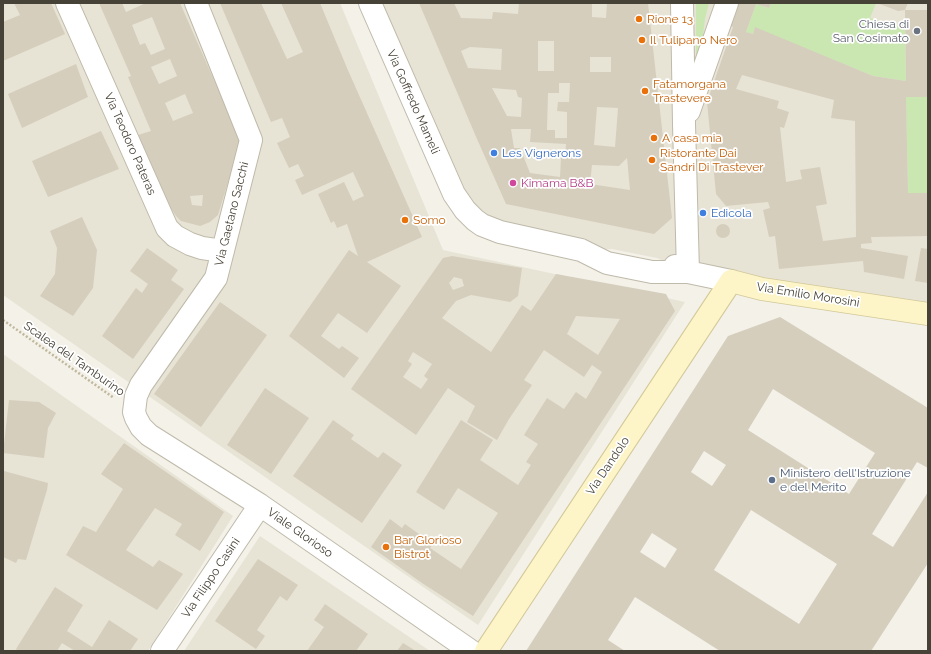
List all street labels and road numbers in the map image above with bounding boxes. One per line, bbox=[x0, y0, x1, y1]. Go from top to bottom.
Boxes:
street label: Via Goffredo Mameli bbox=[384, 48, 442, 156]
street label: Via Teodoro Pateras bbox=[101, 90, 159, 198]
street label: Via Gaetano Sacchi bbox=[212, 160, 252, 268]
street label: Via Emilio Morosini bbox=[755, 280, 861, 310]
street label: Scalea del Tamburino bbox=[21, 319, 127, 399]
street label: Via Dandolo bbox=[583, 434, 633, 498]
street label: Viale Glorioso bbox=[265, 505, 335, 561]
street label: Via Filippo Casini bbox=[179, 535, 243, 621]

